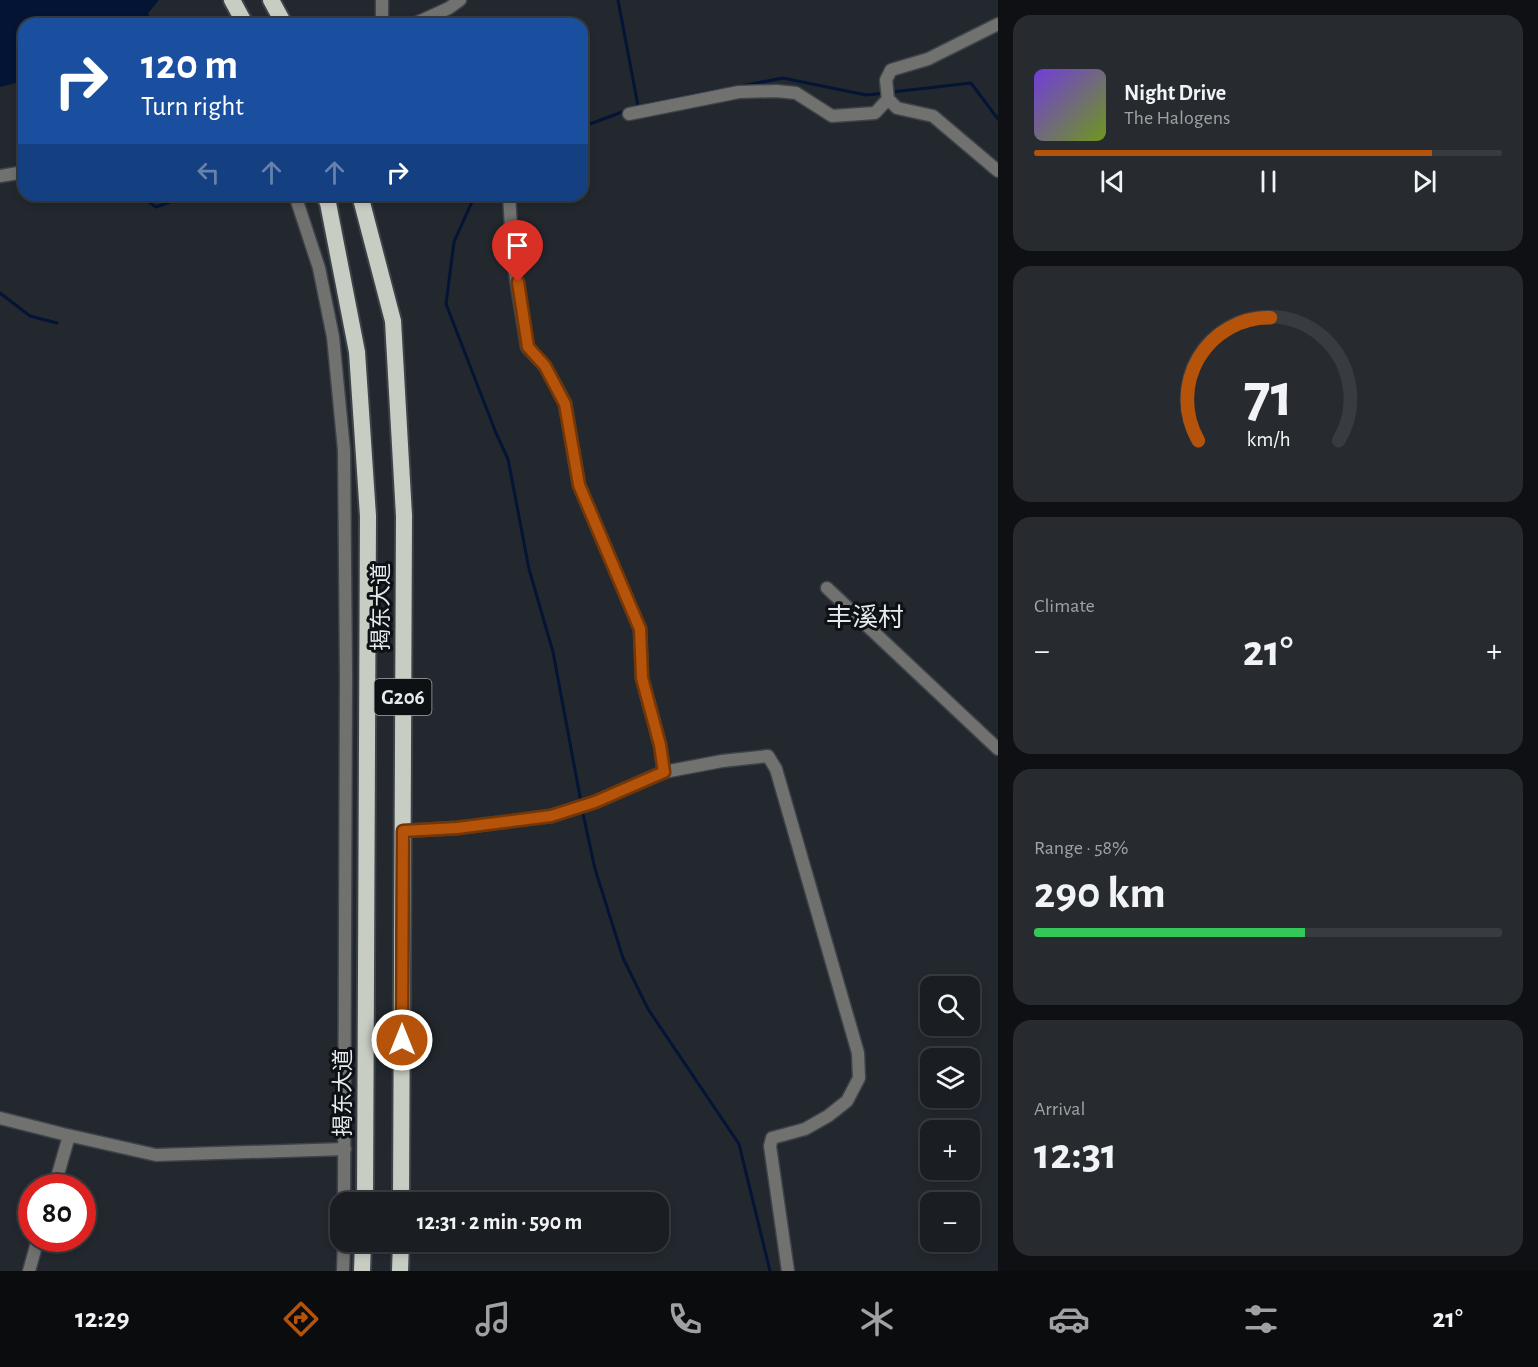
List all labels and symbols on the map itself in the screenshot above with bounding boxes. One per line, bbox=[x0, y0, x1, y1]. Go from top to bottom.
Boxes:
pin bbox=[492, 220, 543, 282]
street label: 揭东大道 bbox=[369, 563, 392, 651]
district label: 丰溪村 bbox=[826, 604, 904, 631]
road number: G206 bbox=[374, 679, 432, 715]
position arrow bbox=[370, 1008, 434, 1072]
street label: 揭东大道 bbox=[331, 1049, 354, 1137]
speed limit sign: 80 bbox=[18, 1174, 96, 1252]

